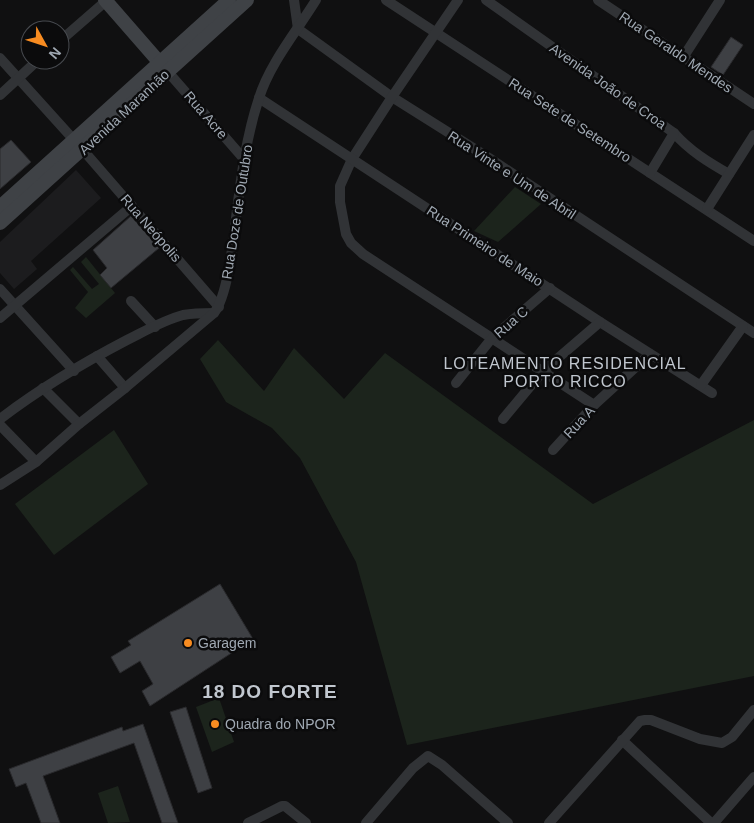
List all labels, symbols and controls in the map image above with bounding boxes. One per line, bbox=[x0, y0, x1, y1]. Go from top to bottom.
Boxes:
street label: Rua Geraldo Mendes bbox=[616, 8, 736, 96]
north arrow bbox=[20, 20, 70, 70]
street label: Avenida João de Croa bbox=[547, 40, 669, 132]
text: N bbox=[46, 44, 64, 62]
street label: Avenida Maranhão bbox=[76, 66, 172, 158]
street label: Rua Sete de Setembro bbox=[506, 75, 634, 166]
street label: Rua Acre bbox=[181, 88, 231, 142]
street label: Rua Vinte e Um de Abril bbox=[445, 128, 579, 222]
street label: Rua Doze de Outubro bbox=[218, 143, 256, 281]
street label: Rua Neópolis bbox=[117, 191, 185, 265]
street label: Rua Primeiro de Maio bbox=[424, 202, 546, 290]
street label: Rua C bbox=[491, 303, 531, 341]
district label: LOTEAMENTO RESIDENCIAL PORTO RICCO bbox=[443, 355, 687, 390]
street label: Rua A bbox=[560, 402, 598, 441]
place label: Garagem bbox=[198, 635, 256, 651]
marker: Garagem bbox=[182, 637, 194, 649]
district label: 18 DO FORTE bbox=[202, 681, 338, 702]
place label: Quadra do NPOR bbox=[225, 716, 336, 732]
marker: Quadra do NPOR bbox=[209, 718, 221, 730]

